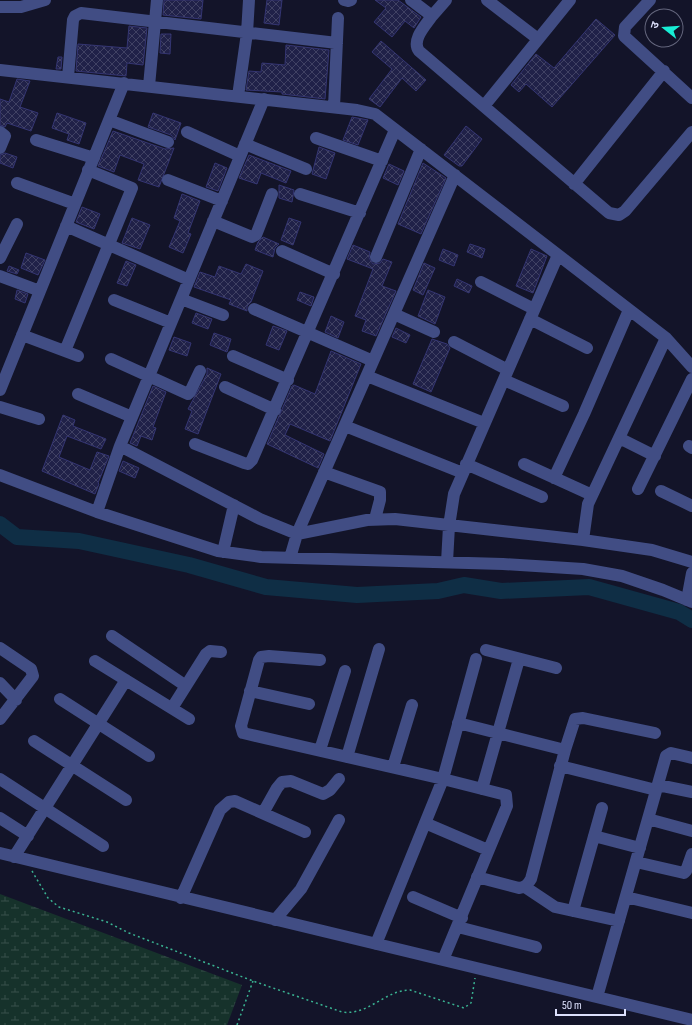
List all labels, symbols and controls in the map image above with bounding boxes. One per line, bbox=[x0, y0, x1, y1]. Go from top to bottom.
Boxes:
north arrow bbox=[644, 8, 684, 48]
text: उ bbox=[648, 20, 662, 30]
scale bar bbox=[556, 991, 625, 1017]
text: 50 m bbox=[562, 998, 582, 1013]

